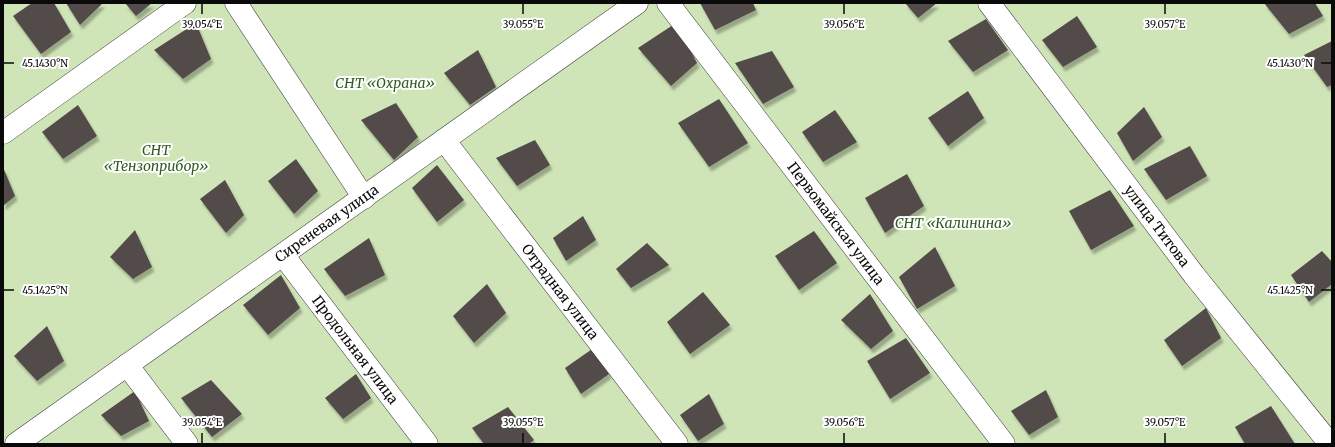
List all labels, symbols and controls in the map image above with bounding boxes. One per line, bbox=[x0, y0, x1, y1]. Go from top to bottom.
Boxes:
text: 39.054°E bbox=[182, 18, 223, 31]
text: 39.055°E bbox=[503, 18, 544, 31]
text: 39.056°E bbox=[824, 18, 865, 31]
text: 39.057°E bbox=[1145, 18, 1186, 31]
text: 45.1430°N bbox=[22, 57, 68, 70]
text: 45.1430°N bbox=[1267, 57, 1313, 70]
park label: СНТ «Охрана» bbox=[335, 74, 435, 92]
park label: СНТ «Тензоприбор» bbox=[104, 141, 208, 175]
street label: Первомайская улица bbox=[783, 158, 889, 289]
street label: Сиреневая улица bbox=[271, 180, 382, 266]
street label: улица Титова bbox=[1120, 181, 1194, 271]
park label: СНТ «Калинина» bbox=[895, 214, 1011, 232]
street label: Отрадная улица bbox=[518, 240, 603, 343]
text: 45.1425°N bbox=[22, 284, 68, 297]
text: 45.1425°N bbox=[1267, 284, 1313, 297]
street label: Продольная улица bbox=[308, 292, 403, 408]
text: 39.054°E bbox=[182, 416, 223, 429]
text: 39.055°E bbox=[503, 416, 544, 429]
text: 39.056°E bbox=[824, 416, 865, 429]
text: 39.057°E bbox=[1145, 416, 1186, 429]

